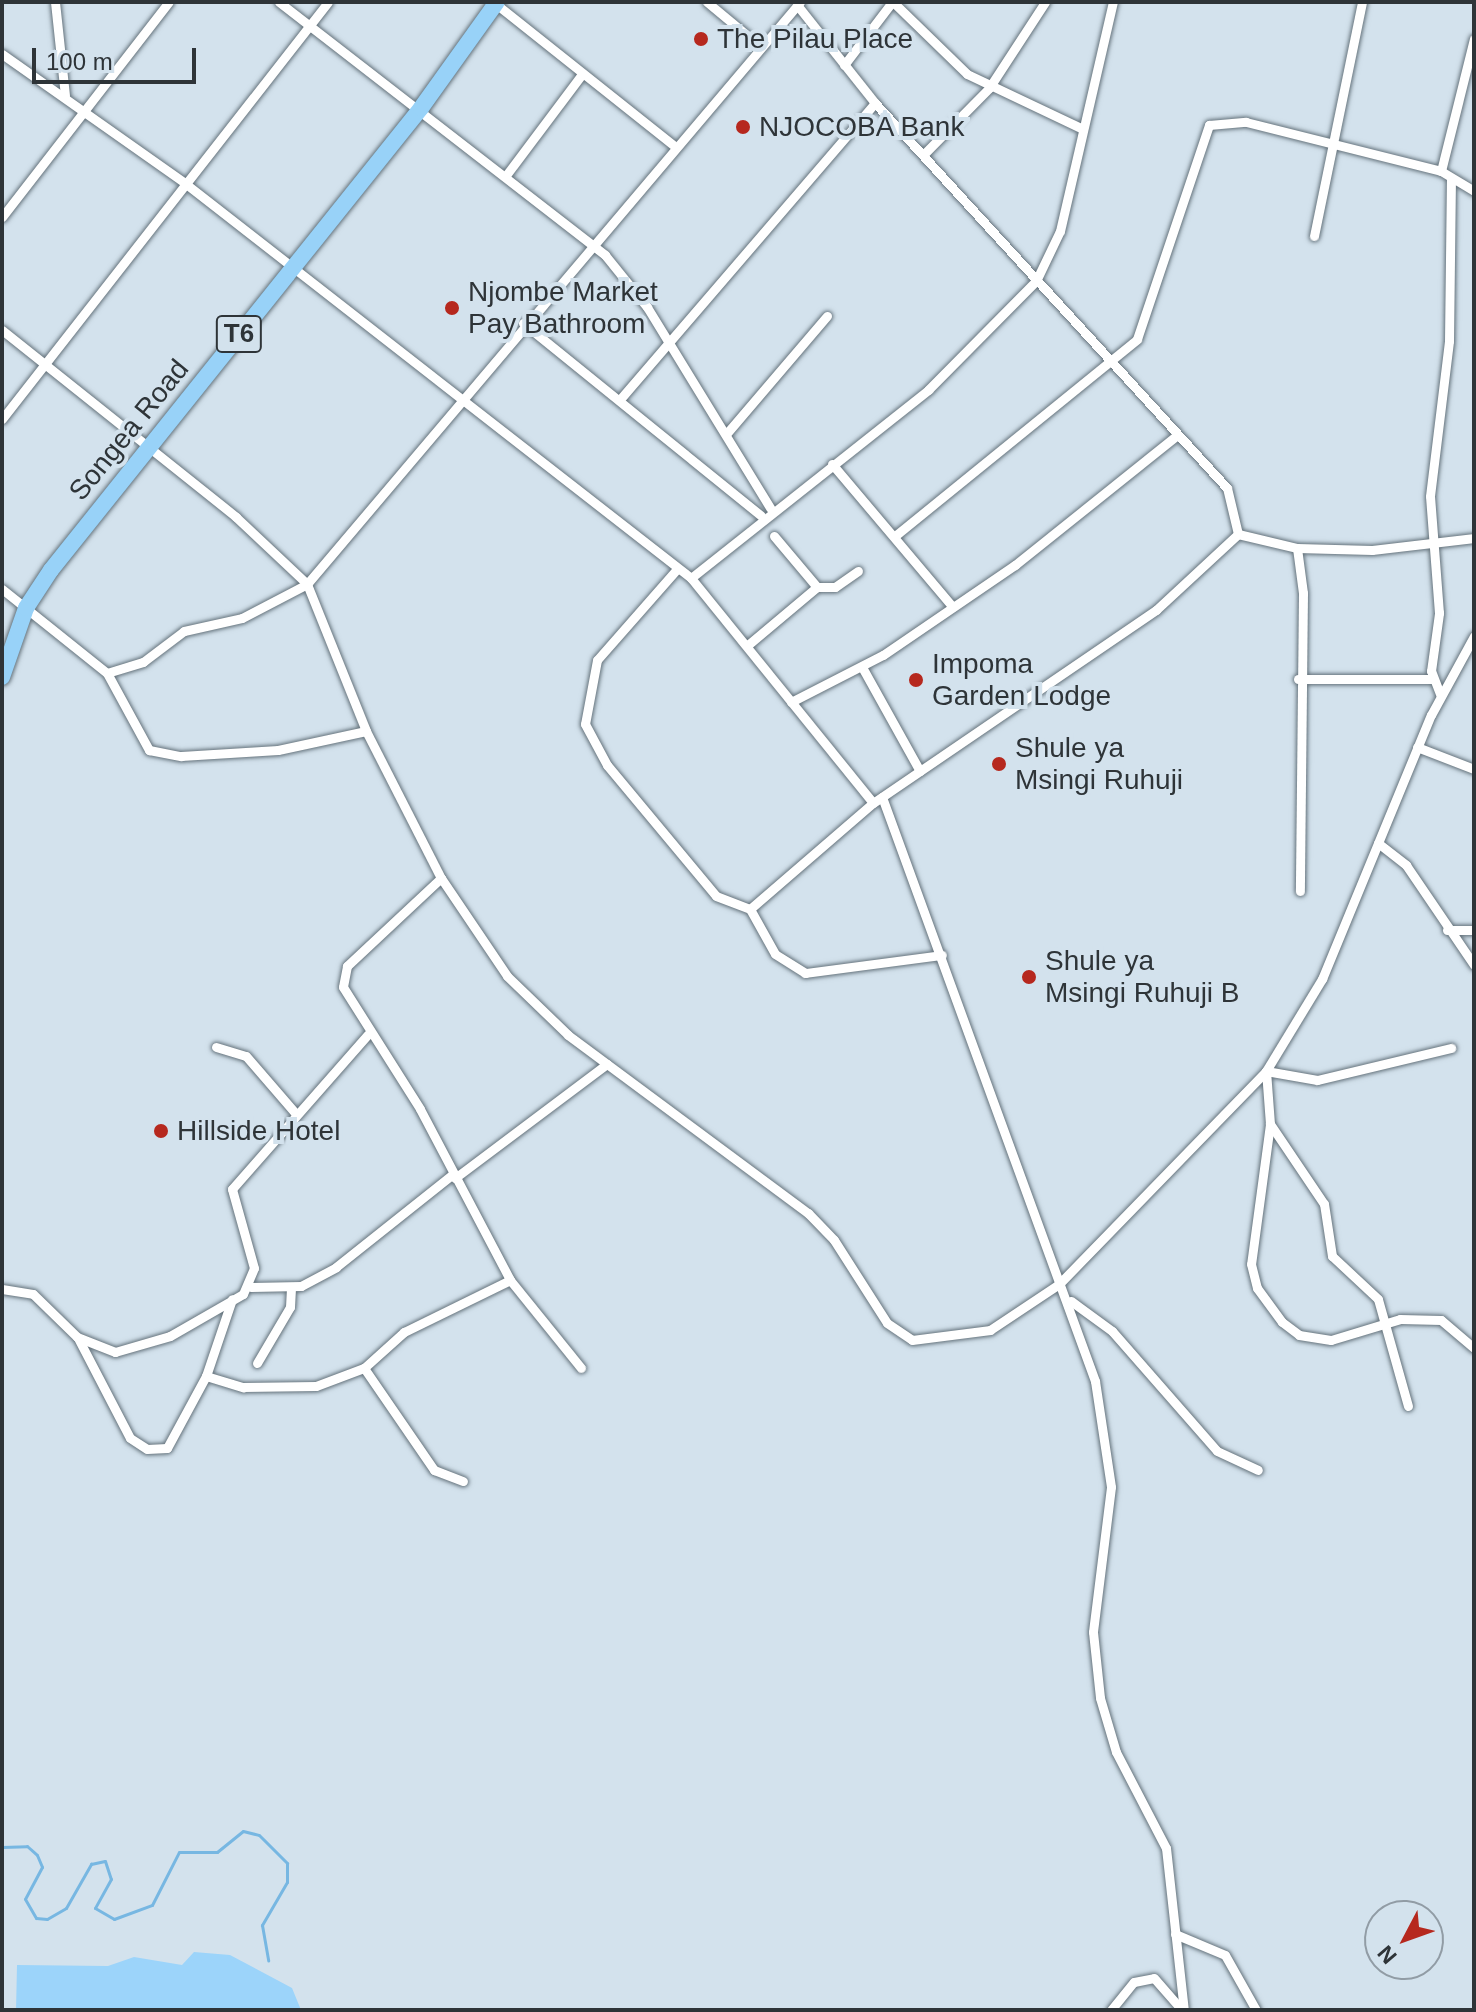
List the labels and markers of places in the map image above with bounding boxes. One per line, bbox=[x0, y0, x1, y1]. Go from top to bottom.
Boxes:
place label: The Pilau Place bbox=[717, 22, 913, 56]
marker: The Pilau Place bbox=[692, 30, 710, 48]
place label: NJOCOBA Bank bbox=[759, 110, 966, 144]
marker: NJOCOBA Bank bbox=[734, 118, 752, 136]
place label: Njombe Market Pay Bathroom bbox=[468, 275, 658, 341]
marker: Njombe Market Pay Bathroom bbox=[443, 299, 461, 317]
place label: Impoma Garden Lodge bbox=[932, 647, 1111, 713]
marker: Impoma Garden Lodge bbox=[907, 671, 925, 689]
place label: Shule ya Msingi Ruhuji bbox=[1015, 731, 1183, 797]
marker: Shule ya Msingi Ruhuji bbox=[990, 755, 1008, 773]
place label: Shule ya Msingi Ruhuji B bbox=[1045, 944, 1240, 1010]
marker: Shule ya Msingi Ruhuji B bbox=[1020, 968, 1038, 986]
place label: Hillside Hotel bbox=[177, 1114, 340, 1148]
marker: Hillside Hotel bbox=[152, 1122, 170, 1140]

